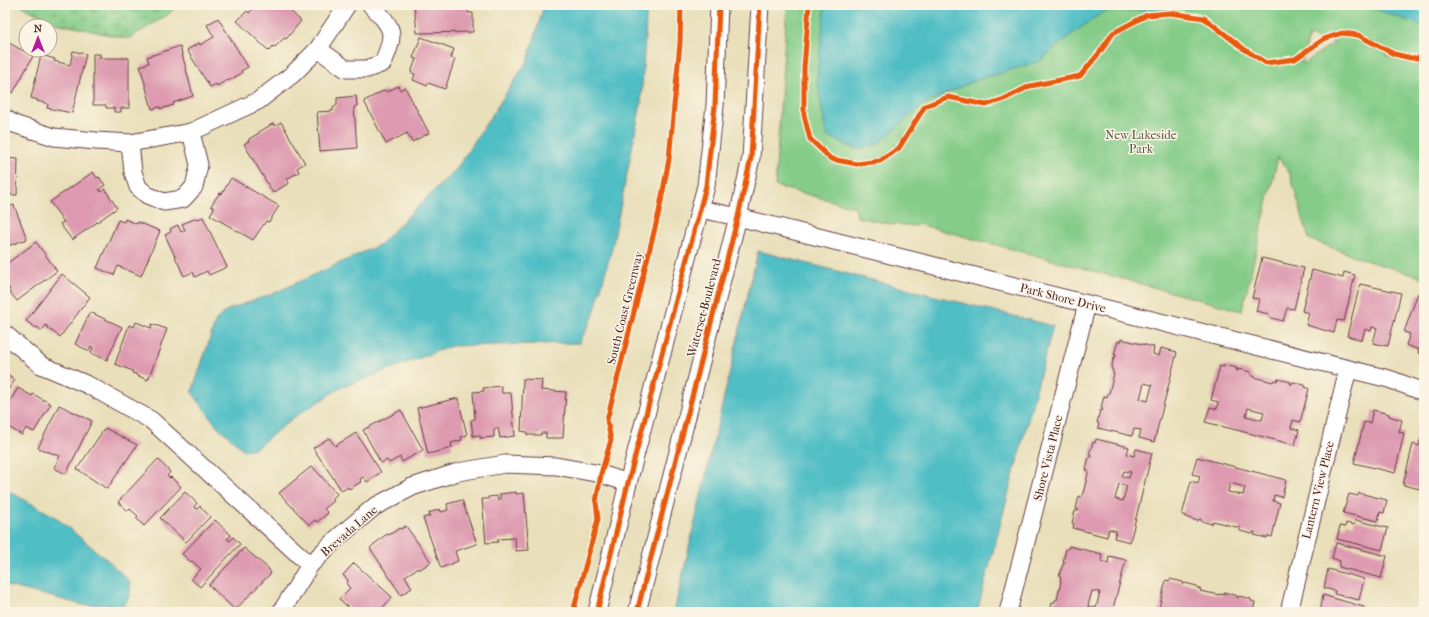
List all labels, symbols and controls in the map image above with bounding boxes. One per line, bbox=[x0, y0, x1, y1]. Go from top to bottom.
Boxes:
north arrow bbox=[18, 18, 58, 58]
text: N bbox=[34, 22, 43, 35]
park label: New Lakeside Park bbox=[1105, 128, 1177, 156]
street label: South Coast Greenway bbox=[604, 249, 646, 366]
street label: Waterset Boulevard bbox=[684, 257, 724, 360]
street label: Park Shore Drive bbox=[1019, 281, 1108, 315]
street label: Shore Vista Place bbox=[1031, 414, 1065, 502]
street label: Lantern View Place bbox=[1299, 440, 1337, 540]
street label: Brevada Lane bbox=[318, 503, 380, 559]

